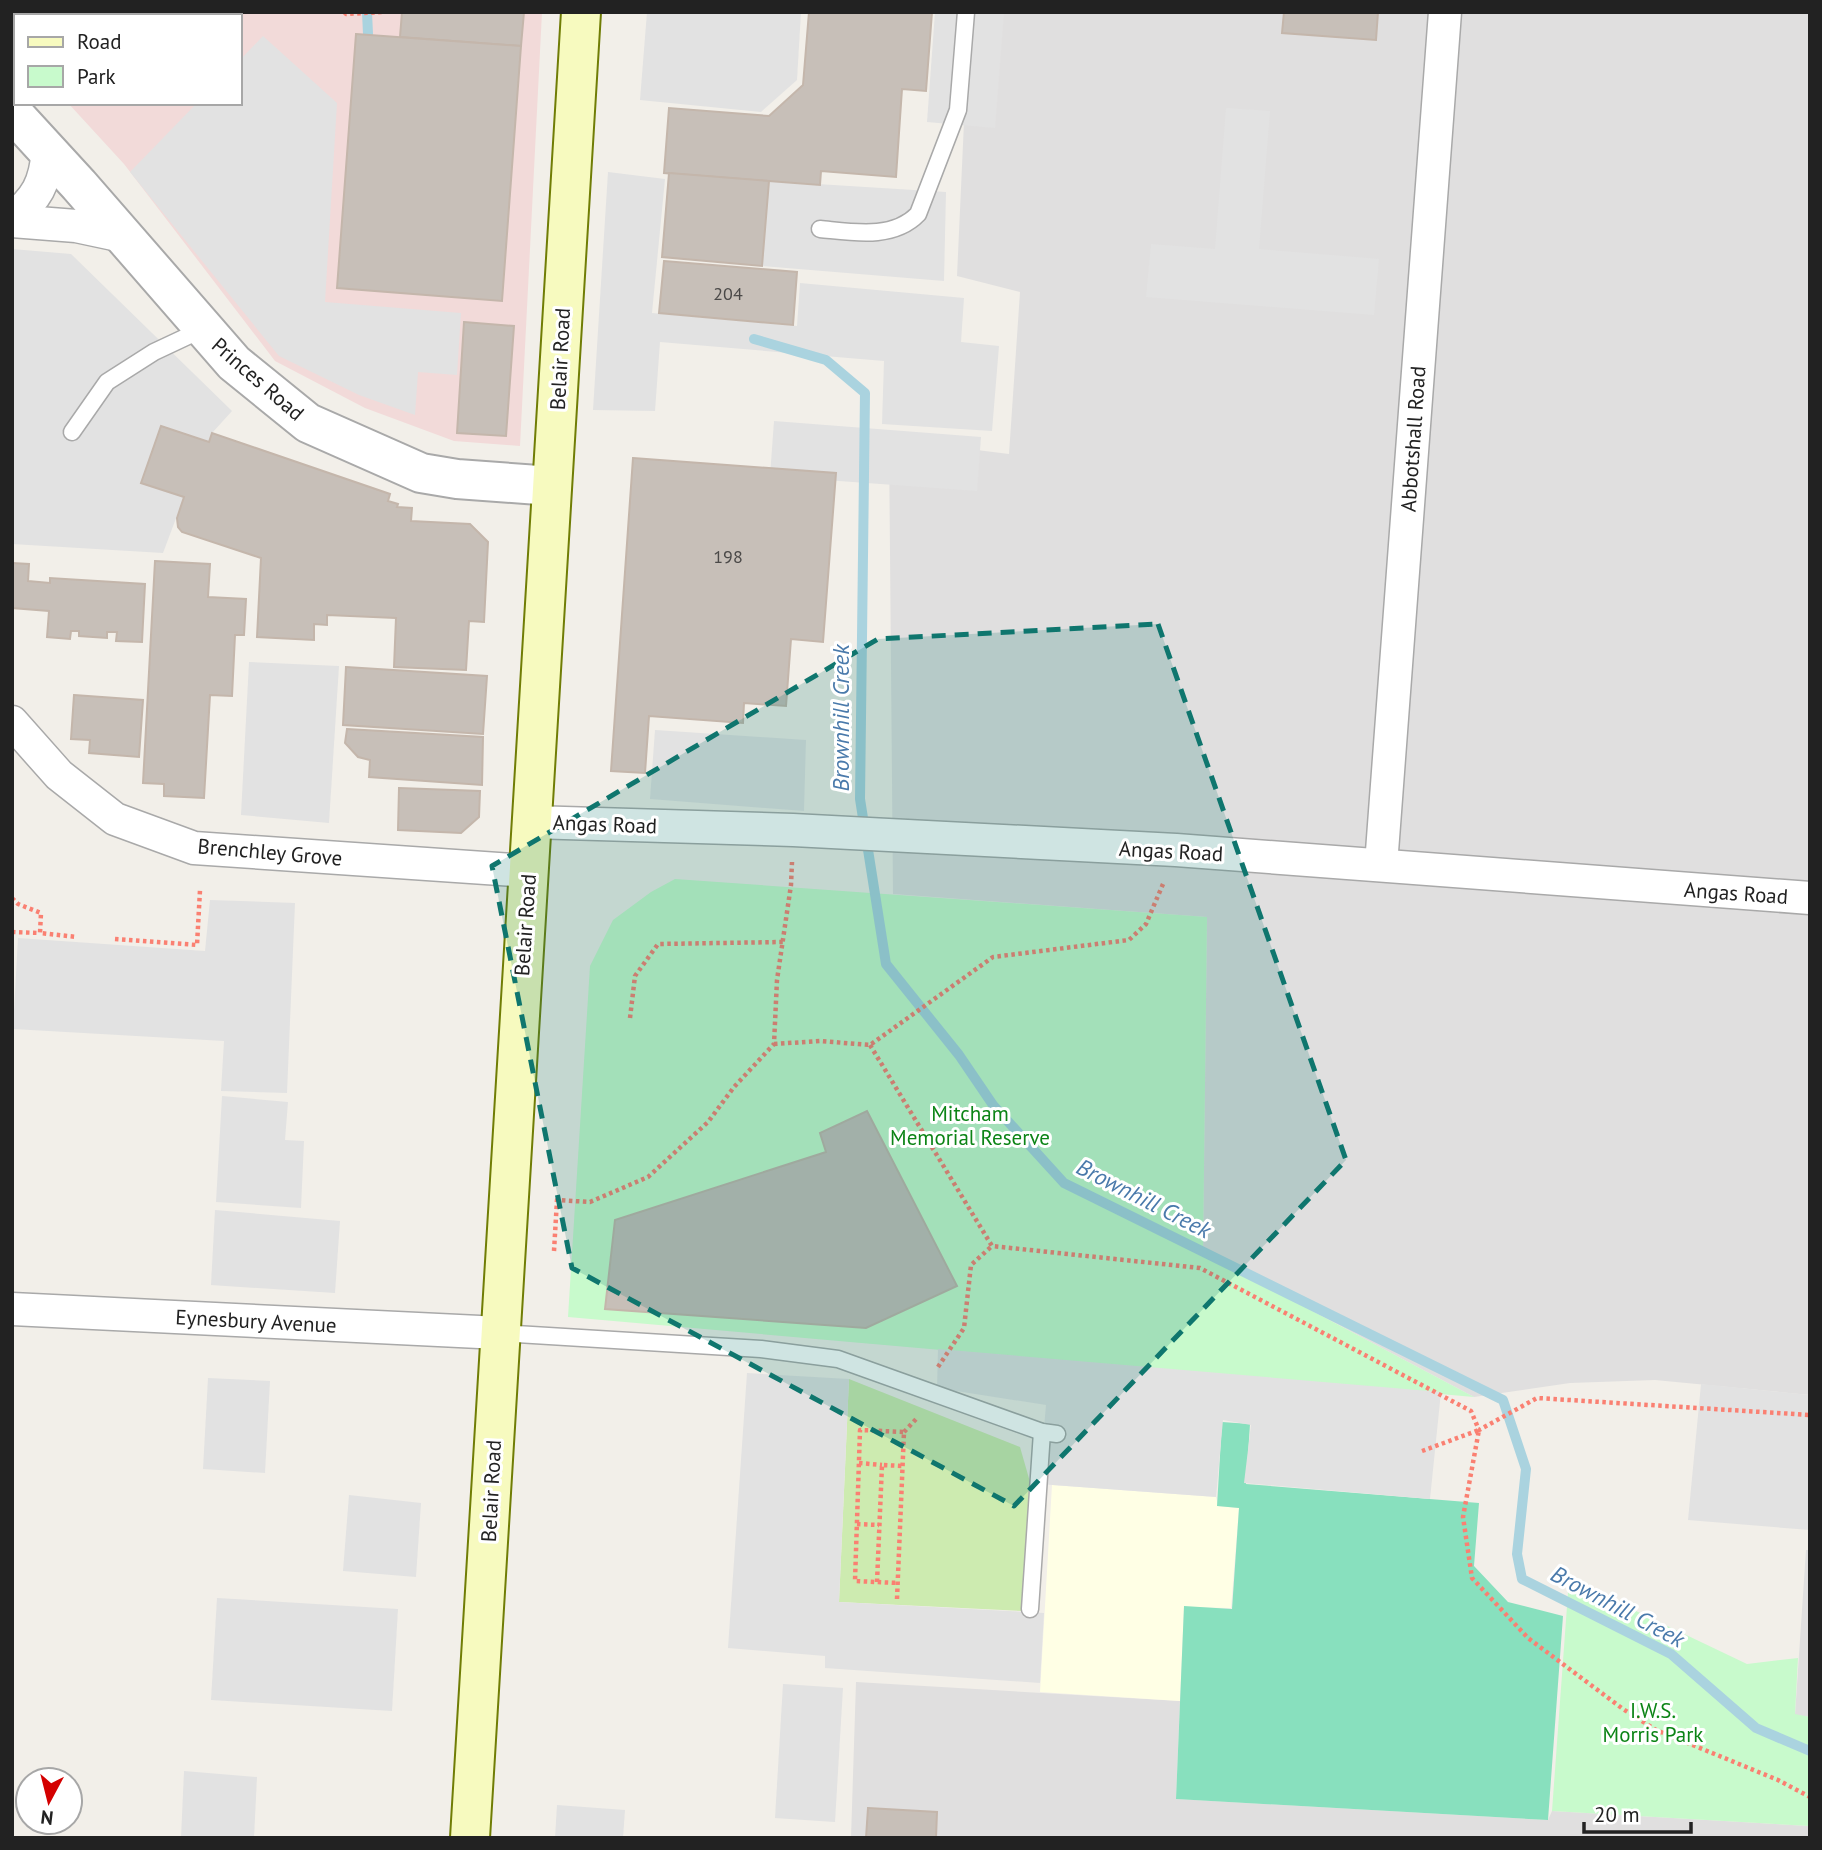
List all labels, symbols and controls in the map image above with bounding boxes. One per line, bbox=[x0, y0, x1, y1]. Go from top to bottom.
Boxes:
legend bbox=[14, 14, 242, 105]
text: Road bbox=[77, 28, 121, 55]
text: Park bbox=[77, 63, 116, 90]
house number: 204 bbox=[713, 282, 743, 305]
street label: Belair Road bbox=[544, 307, 576, 411]
street label: Princes Road bbox=[206, 331, 310, 427]
street label: Abbotshall Road bbox=[1394, 365, 1432, 513]
house number: 198 bbox=[713, 545, 743, 568]
water label: Brownhill Creek bbox=[826, 643, 855, 792]
street label: Angas Road bbox=[552, 809, 658, 839]
street label: Brenchley Grove bbox=[197, 832, 343, 872]
street label: Angas Road bbox=[1118, 835, 1224, 867]
street label: Belair Road bbox=[508, 873, 542, 977]
street label: Angas Road bbox=[1683, 876, 1789, 910]
park label: Mitcham Memorial Reserve bbox=[890, 1100, 1050, 1151]
water label: Brownhill Creek bbox=[1072, 1152, 1218, 1245]
street label: Eynesbury Avenue bbox=[175, 1303, 337, 1339]
street label: Belair Road bbox=[475, 1439, 507, 1543]
water label: Brownhill Creek bbox=[1546, 1559, 1691, 1654]
park label: I.W.S. Morris Park bbox=[1603, 1697, 1703, 1748]
north arrow bbox=[14, 1766, 84, 1836]
scale bar bbox=[1584, 1790, 1691, 1834]
text: 20 m bbox=[1594, 1801, 1640, 1828]
text: N bbox=[39, 1805, 55, 1831]

